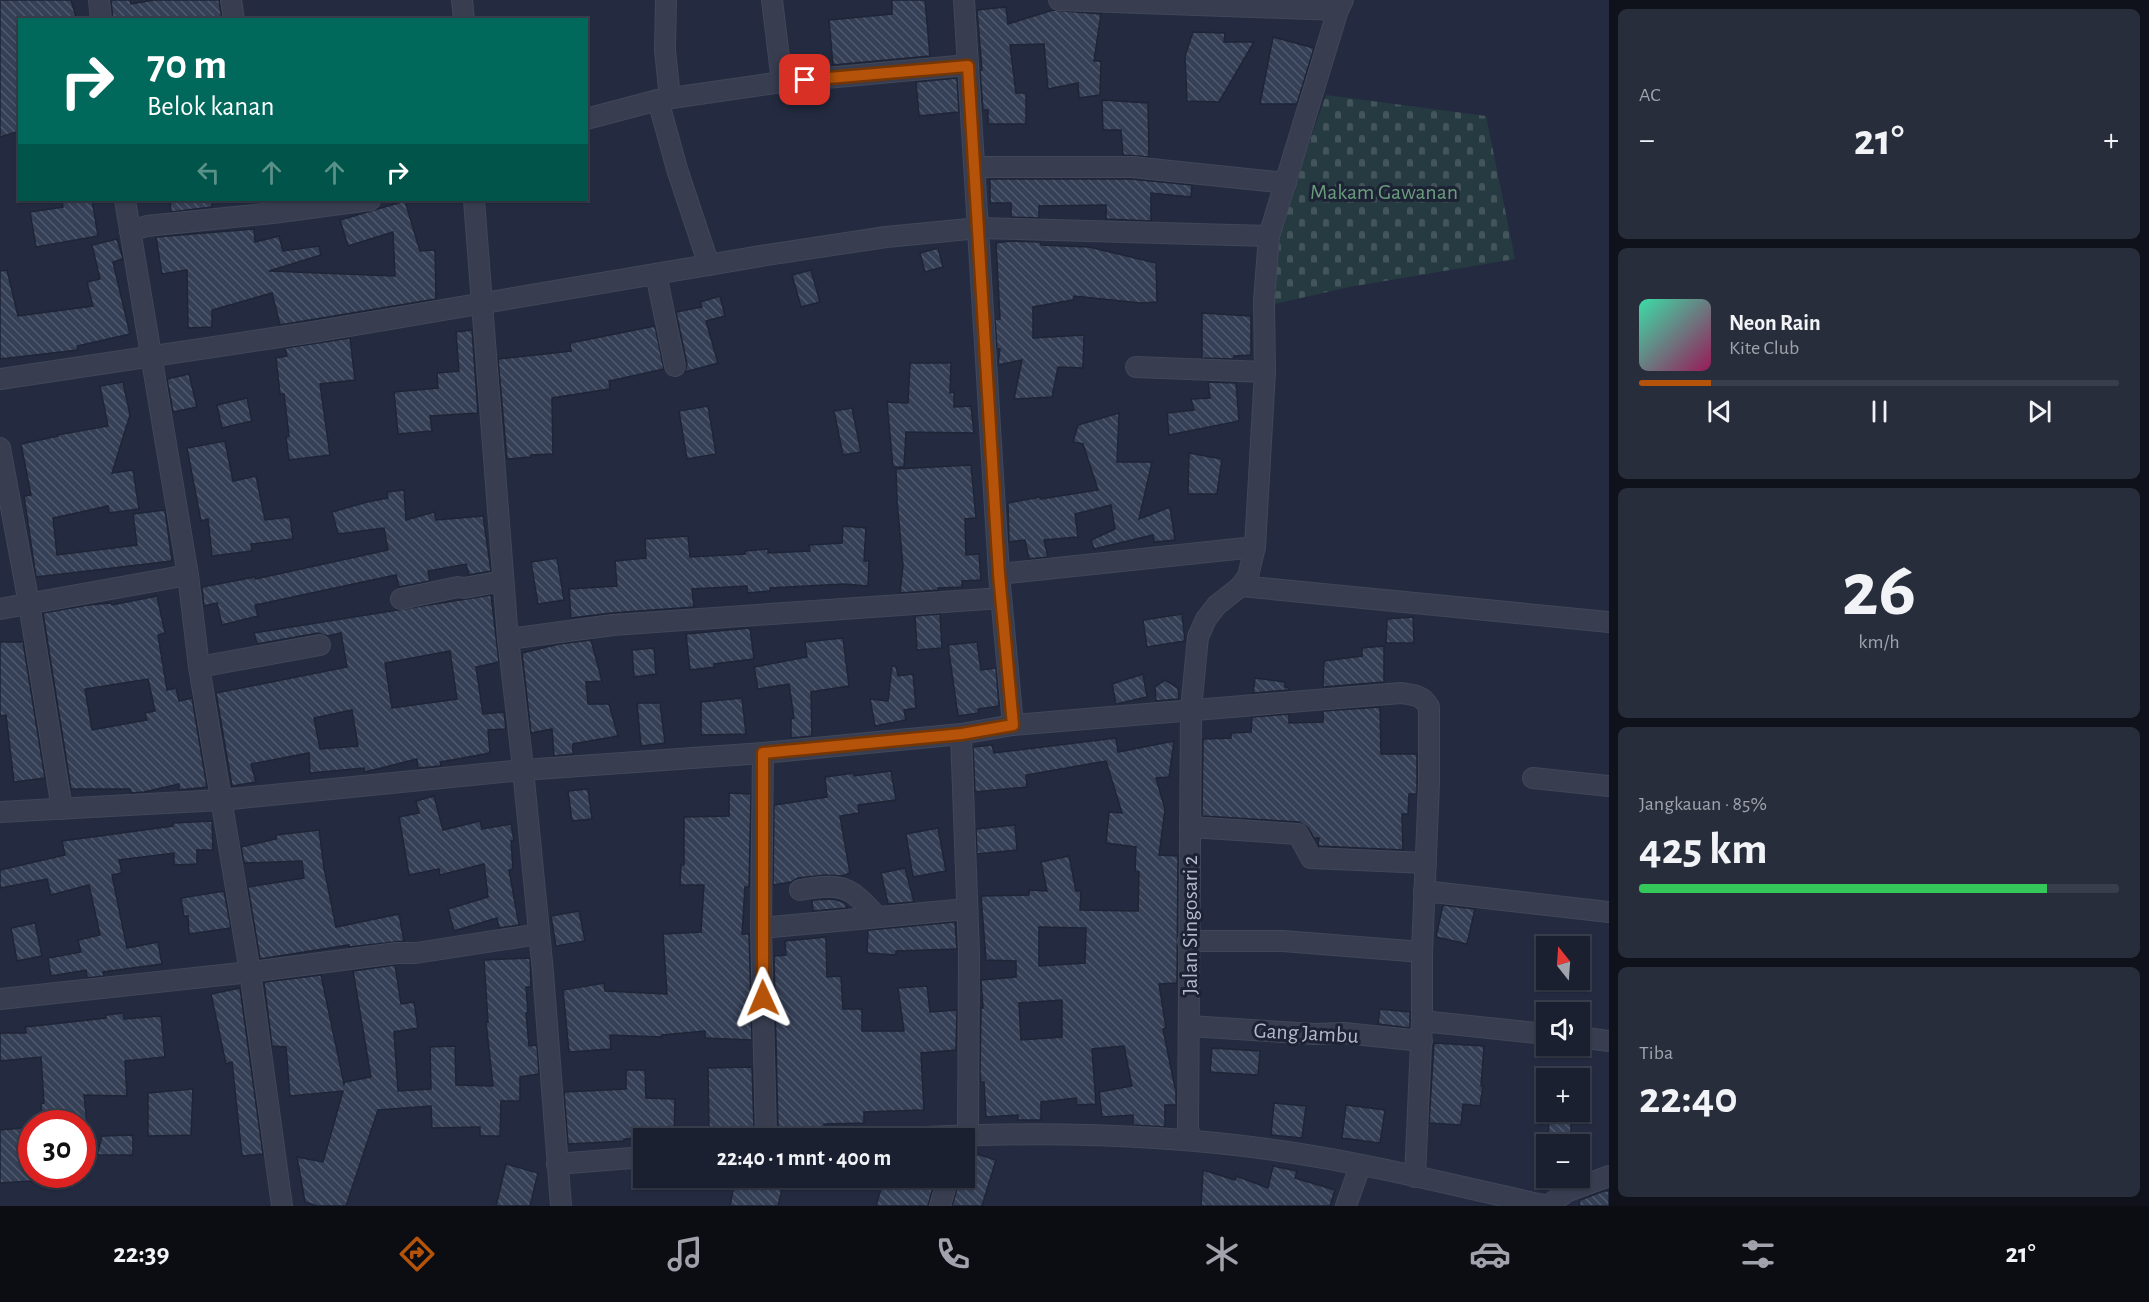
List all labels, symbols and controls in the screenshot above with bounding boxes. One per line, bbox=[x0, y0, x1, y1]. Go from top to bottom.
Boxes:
icon: right bbox=[48, 42, 126, 120]
text: 70 m bbox=[147, 44, 227, 86]
pin bbox=[779, 54, 830, 105]
icon: arrive bbox=[788, 63, 821, 96]
text: AC bbox=[1639, 85, 1661, 105]
text: Belok kanan bbox=[147, 93, 274, 120]
text: 21° bbox=[1854, 118, 1904, 163]
text: − bbox=[1639, 124, 1655, 157]
text: + bbox=[2103, 124, 2119, 157]
icon: left bbox=[192, 156, 225, 189]
icon: ahead bbox=[255, 156, 288, 189]
icon: ahead bbox=[318, 156, 351, 189]
icon: right bbox=[381, 156, 414, 189]
park label: Makam Gawanan bbox=[1310, 181, 1458, 203]
text: Neon Rain bbox=[1729, 312, 1821, 334]
text: Kite Club bbox=[1729, 338, 1799, 358]
icon: previous bbox=[1703, 395, 1736, 428]
icon: pause bbox=[1863, 395, 1896, 428]
icon: next bbox=[2023, 395, 2056, 428]
text: 26 bbox=[1842, 552, 1916, 630]
text: km/h bbox=[1858, 632, 1900, 652]
text: Jangkauan · 85% bbox=[1639, 794, 1767, 814]
text: 425 km bbox=[1639, 827, 1768, 872]
street label: Jalan Singosari 2 bbox=[1179, 855, 1201, 995]
north arrow bbox=[1536, 936, 1590, 990]
map controls bbox=[1536, 936, 1590, 1188]
position arrow bbox=[731, 966, 795, 1030]
button: sound bbox=[1536, 1002, 1590, 1056]
street label: Gang Jambu bbox=[1253, 1019, 1359, 1047]
text: Tiba bbox=[1639, 1043, 1673, 1063]
button: + bbox=[1536, 1068, 1590, 1122]
text: 22:40 bbox=[1639, 1076, 1738, 1121]
speed limit sign: 30 bbox=[18, 1110, 96, 1188]
button: − bbox=[1536, 1134, 1590, 1188]
text: 22:40 · 1 mnt · 400 m bbox=[717, 1147, 891, 1169]
icon: directions bbox=[396, 1233, 438, 1275]
icon: music bbox=[664, 1233, 706, 1275]
icon: phone bbox=[932, 1233, 974, 1275]
icon: climate bbox=[1201, 1233, 1243, 1275]
icon: car bbox=[1469, 1233, 1511, 1275]
icon: filters bbox=[1737, 1233, 1779, 1275]
text: 22:39 bbox=[113, 1240, 169, 1267]
text: 21° bbox=[2005, 1240, 2036, 1267]

